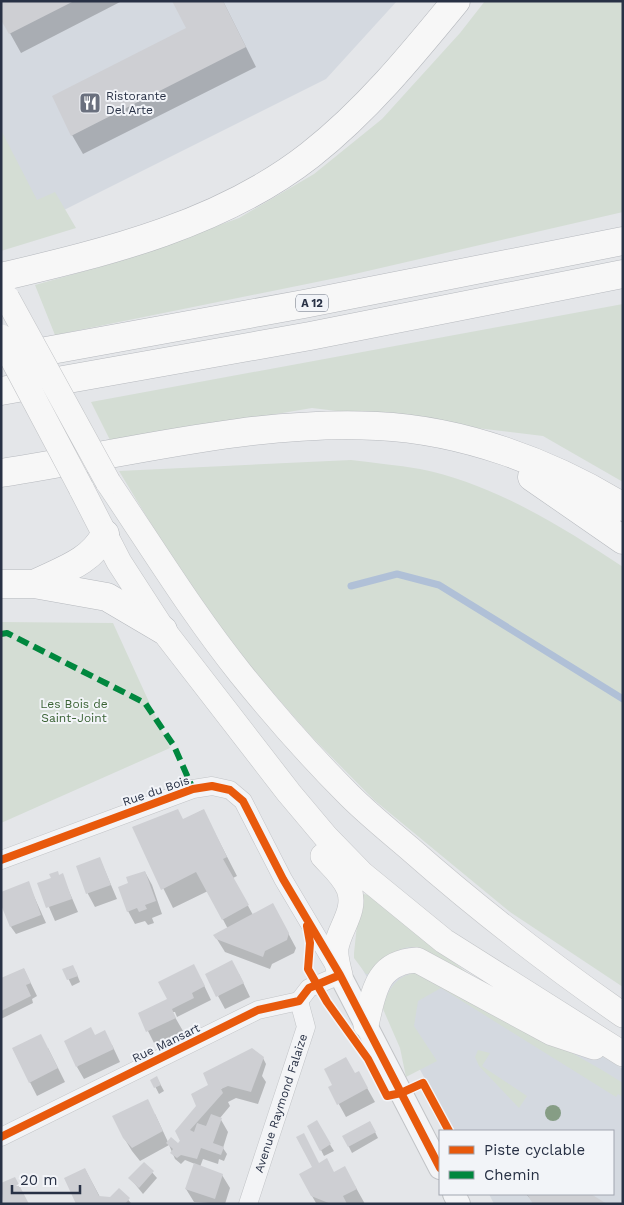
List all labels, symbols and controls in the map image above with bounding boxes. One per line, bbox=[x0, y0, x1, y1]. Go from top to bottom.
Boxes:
place label: Ristorante Del Arte bbox=[106, 89, 167, 117]
restaurant icon: Ristorante Del Arte bbox=[78, 91, 102, 115]
road number: A 12 bbox=[296, 294, 328, 312]
park label: Les Bois de Saint-Joint bbox=[40, 697, 108, 725]
street label: Rue du Bois bbox=[121, 773, 191, 809]
street label: Rue Mansart bbox=[130, 1021, 202, 1065]
street label: Avenue Raymond Falaize bbox=[252, 1032, 310, 1175]
legend bbox=[439, 1130, 614, 1195]
text: Piste cyclable bbox=[484, 1141, 585, 1159]
scale bar bbox=[12, 1162, 80, 1194]
text: Chemin bbox=[484, 1166, 540, 1184]
text: 20 m bbox=[20, 1171, 58, 1189]

